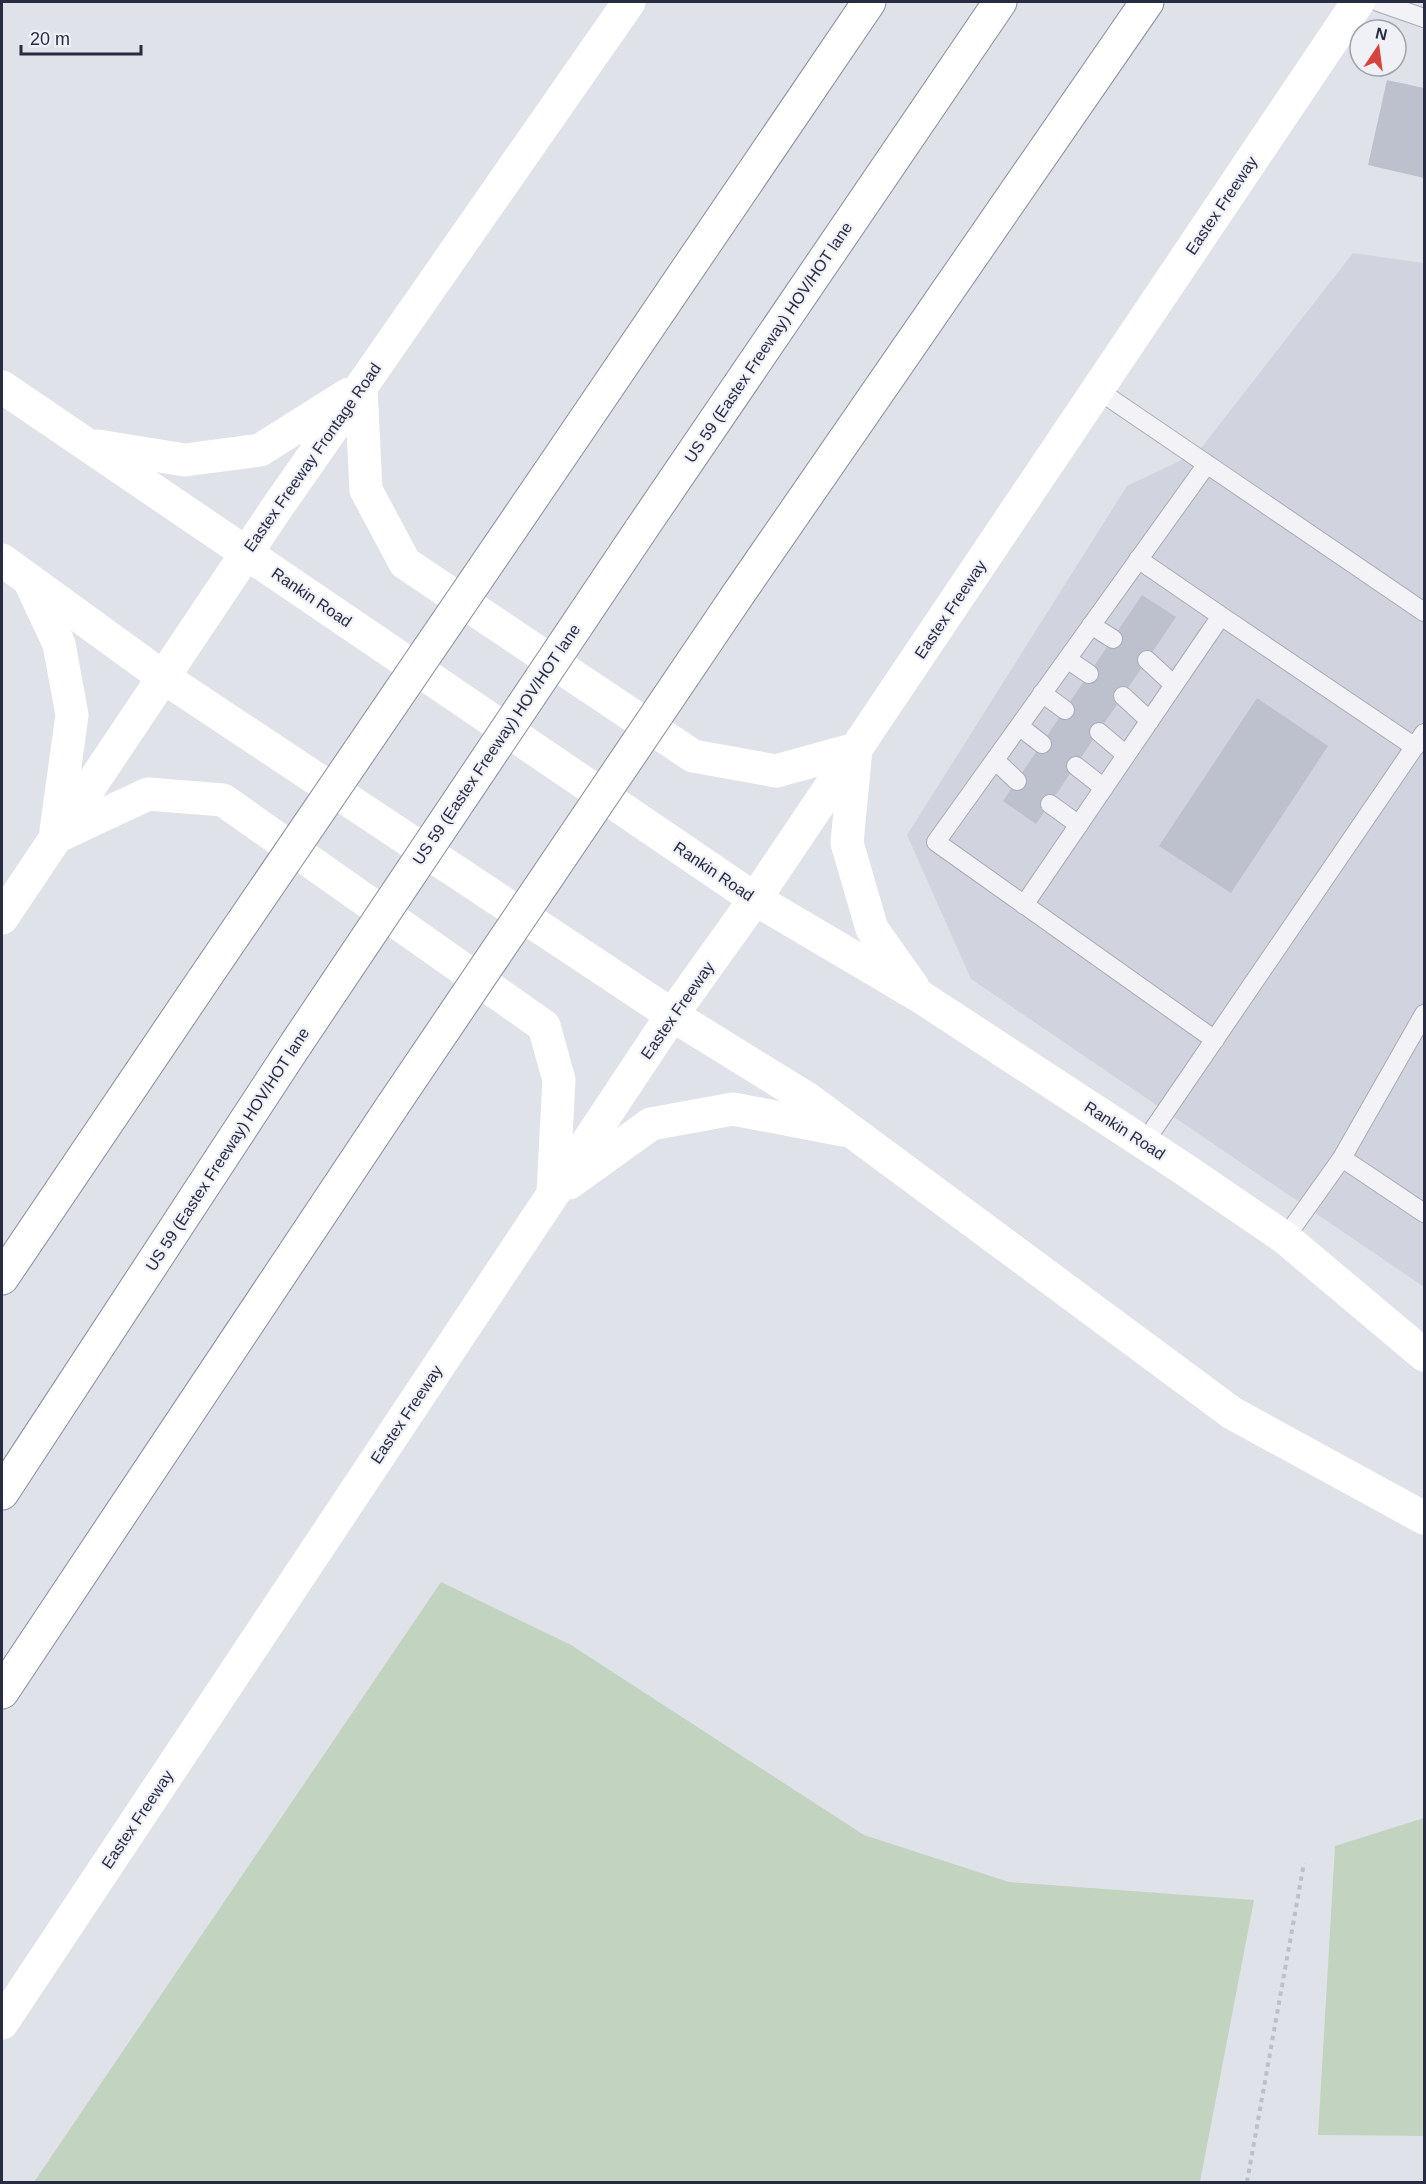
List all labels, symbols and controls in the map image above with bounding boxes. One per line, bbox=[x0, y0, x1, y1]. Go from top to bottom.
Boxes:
scale bar bbox=[21, 18, 141, 56]
north arrow bbox=[1348, 18, 1408, 78]
text: N bbox=[1374, 24, 1389, 43]
text: 20 m bbox=[30, 29, 70, 49]
street label: Eastex Freeway bbox=[1182, 153, 1261, 258]
street label: US 59 (Eastex Freeway) HOV/HOT lane bbox=[681, 219, 855, 466]
street label: Eastex Freeway Frontage Road bbox=[241, 360, 384, 555]
street label: Eastex Freeway bbox=[911, 557, 990, 662]
street label: Rankin Road bbox=[269, 565, 355, 630]
street label: US 59 (Eastex Freeway) HOV/HOT lane bbox=[409, 621, 583, 868]
street label: Rankin Road bbox=[671, 839, 757, 904]
street label: Eastex Freeway bbox=[638, 958, 717, 1062]
street label: US 59 (Eastex Freeway) HOV/HOT lane bbox=[142, 1025, 312, 1274]
street label: Rankin Road bbox=[1081, 1098, 1168, 1163]
street label: Eastex Freeway bbox=[367, 1362, 446, 1467]
street label: Eastex Freeway bbox=[98, 1767, 177, 1872]

